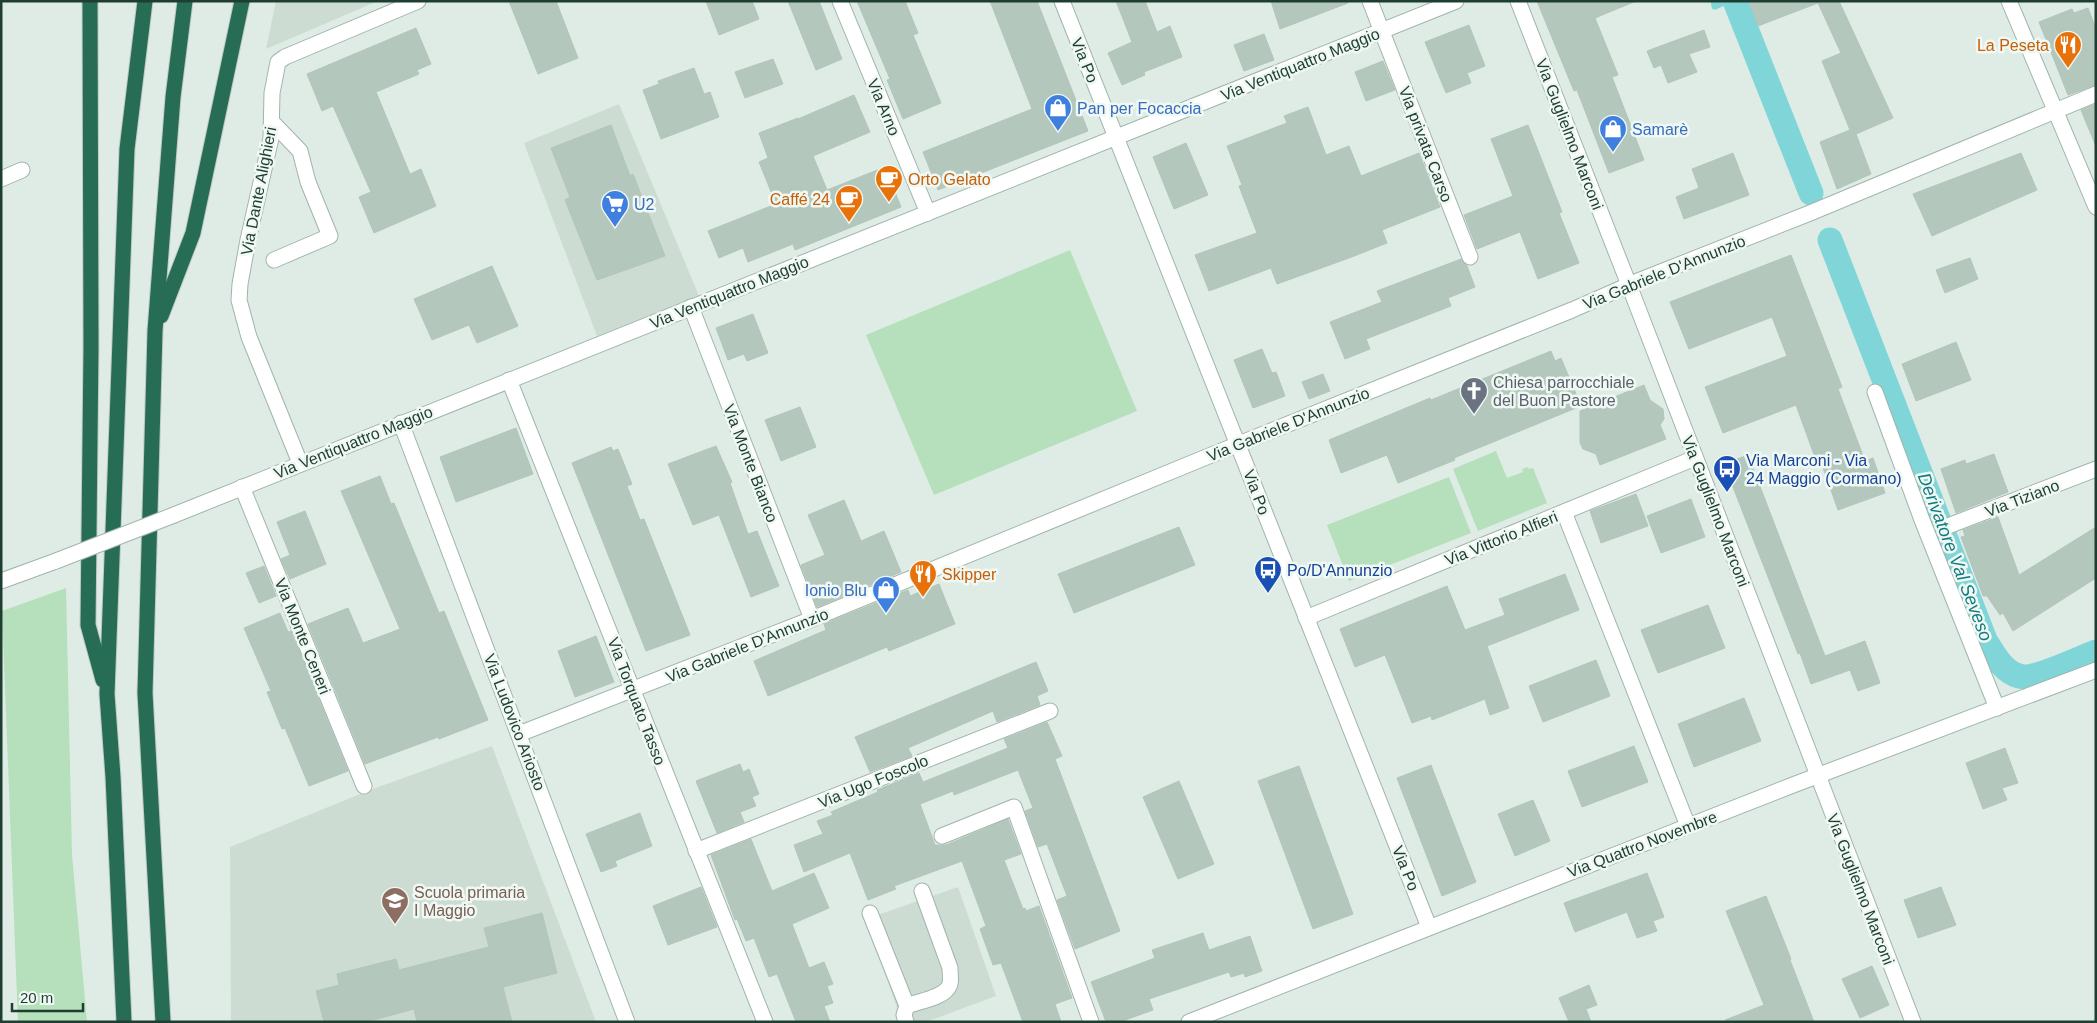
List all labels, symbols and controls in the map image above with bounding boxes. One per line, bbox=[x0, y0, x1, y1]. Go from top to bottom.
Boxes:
street label: Via Ventiquattro Maggio bbox=[1218, 25, 1382, 104]
restaurant icon: La Peseta bbox=[2053, 30, 2083, 69]
street label: Via Po bbox=[1068, 35, 1101, 85]
place label: La Peseta bbox=[1977, 37, 2049, 54]
street label: Via Guglielmo Marconi bbox=[1533, 56, 1606, 212]
street label: Via Arno bbox=[864, 76, 903, 138]
street label: Via privata Carso bbox=[1396, 84, 1455, 204]
shop icon: Pan per Focaccia bbox=[1043, 93, 1073, 132]
place label: Pan per Focaccia bbox=[1077, 100, 1202, 117]
shop icon: Samarè bbox=[1598, 114, 1628, 153]
place label: Samarè bbox=[1632, 121, 1688, 138]
street label: Via Dante Alighieri bbox=[238, 125, 279, 257]
cafe icon: Orto Gelato bbox=[874, 164, 904, 203]
place label: Orto Gelato bbox=[908, 171, 991, 188]
cafe icon: Caffé 24 bbox=[834, 184, 864, 223]
supermarket icon: U2 bbox=[600, 189, 630, 228]
place label: Caffé 24 bbox=[770, 191, 830, 208]
place label: U2 bbox=[634, 196, 655, 213]
street label: Via Gabriele D'Annunzio bbox=[1581, 232, 1748, 313]
street label: Via Ventiquattro Maggio bbox=[647, 253, 811, 332]
place label: Chiesa parrocchiale del Buon Pastore bbox=[1493, 374, 1635, 409]
church icon: Chiesa parrocchiale del Buon Pastore bbox=[1459, 376, 1489, 415]
street label: Via Gabriele D'Annunzio bbox=[1205, 384, 1372, 465]
street label: Via Monte Bianco bbox=[720, 402, 781, 525]
street label: Via Ventiquattro Maggio bbox=[271, 403, 435, 482]
street label: Via Guglielmo Marconi bbox=[1679, 433, 1752, 589]
place label: Via Marconi - Via 24 Maggio (Cormano) bbox=[1746, 452, 1902, 487]
bus stop icon: Via Marconi - Via 24 Maggio (Cormano) bbox=[1712, 454, 1742, 493]
street label: Via Po bbox=[1240, 467, 1273, 517]
water label: Derivatore Val Seveso bbox=[1914, 470, 1996, 644]
street label: Via Tiziano bbox=[1983, 477, 2062, 520]
street label: Via Vittorio Alfieri bbox=[1442, 508, 1560, 569]
bus stop icon: Po/D'Annunzio bbox=[1253, 555, 1283, 594]
restaurant icon: Skipper bbox=[908, 559, 938, 598]
place label: Po/D'Annunzio bbox=[1287, 562, 1392, 579]
place label: Skipper bbox=[942, 566, 997, 583]
shop icon: Ionio Blu bbox=[871, 575, 901, 614]
street label: Via Monte Ceneri bbox=[272, 576, 334, 697]
place label: Ionio Blu bbox=[805, 582, 867, 599]
street label: Via Gabriele D'Annunzio bbox=[664, 605, 831, 686]
street label: Via Torquato Tasso bbox=[604, 635, 669, 767]
street label: Via Ludovico Ariosto bbox=[481, 652, 548, 793]
street label: Via Ugo Foscolo bbox=[816, 752, 931, 811]
street label: Via Quattro Novembre bbox=[1565, 808, 1719, 881]
street label: Via Guglielmo Marconi bbox=[1824, 811, 1897, 967]
street label: Via Po bbox=[1389, 843, 1422, 893]
place label: Scuola primaria I Maggio bbox=[414, 884, 525, 919]
school or university icon: Scuola primaria I Maggio bbox=[380, 886, 410, 925]
scale bar bbox=[12, 980, 84, 1012]
text: 20 m bbox=[20, 989, 53, 1006]

